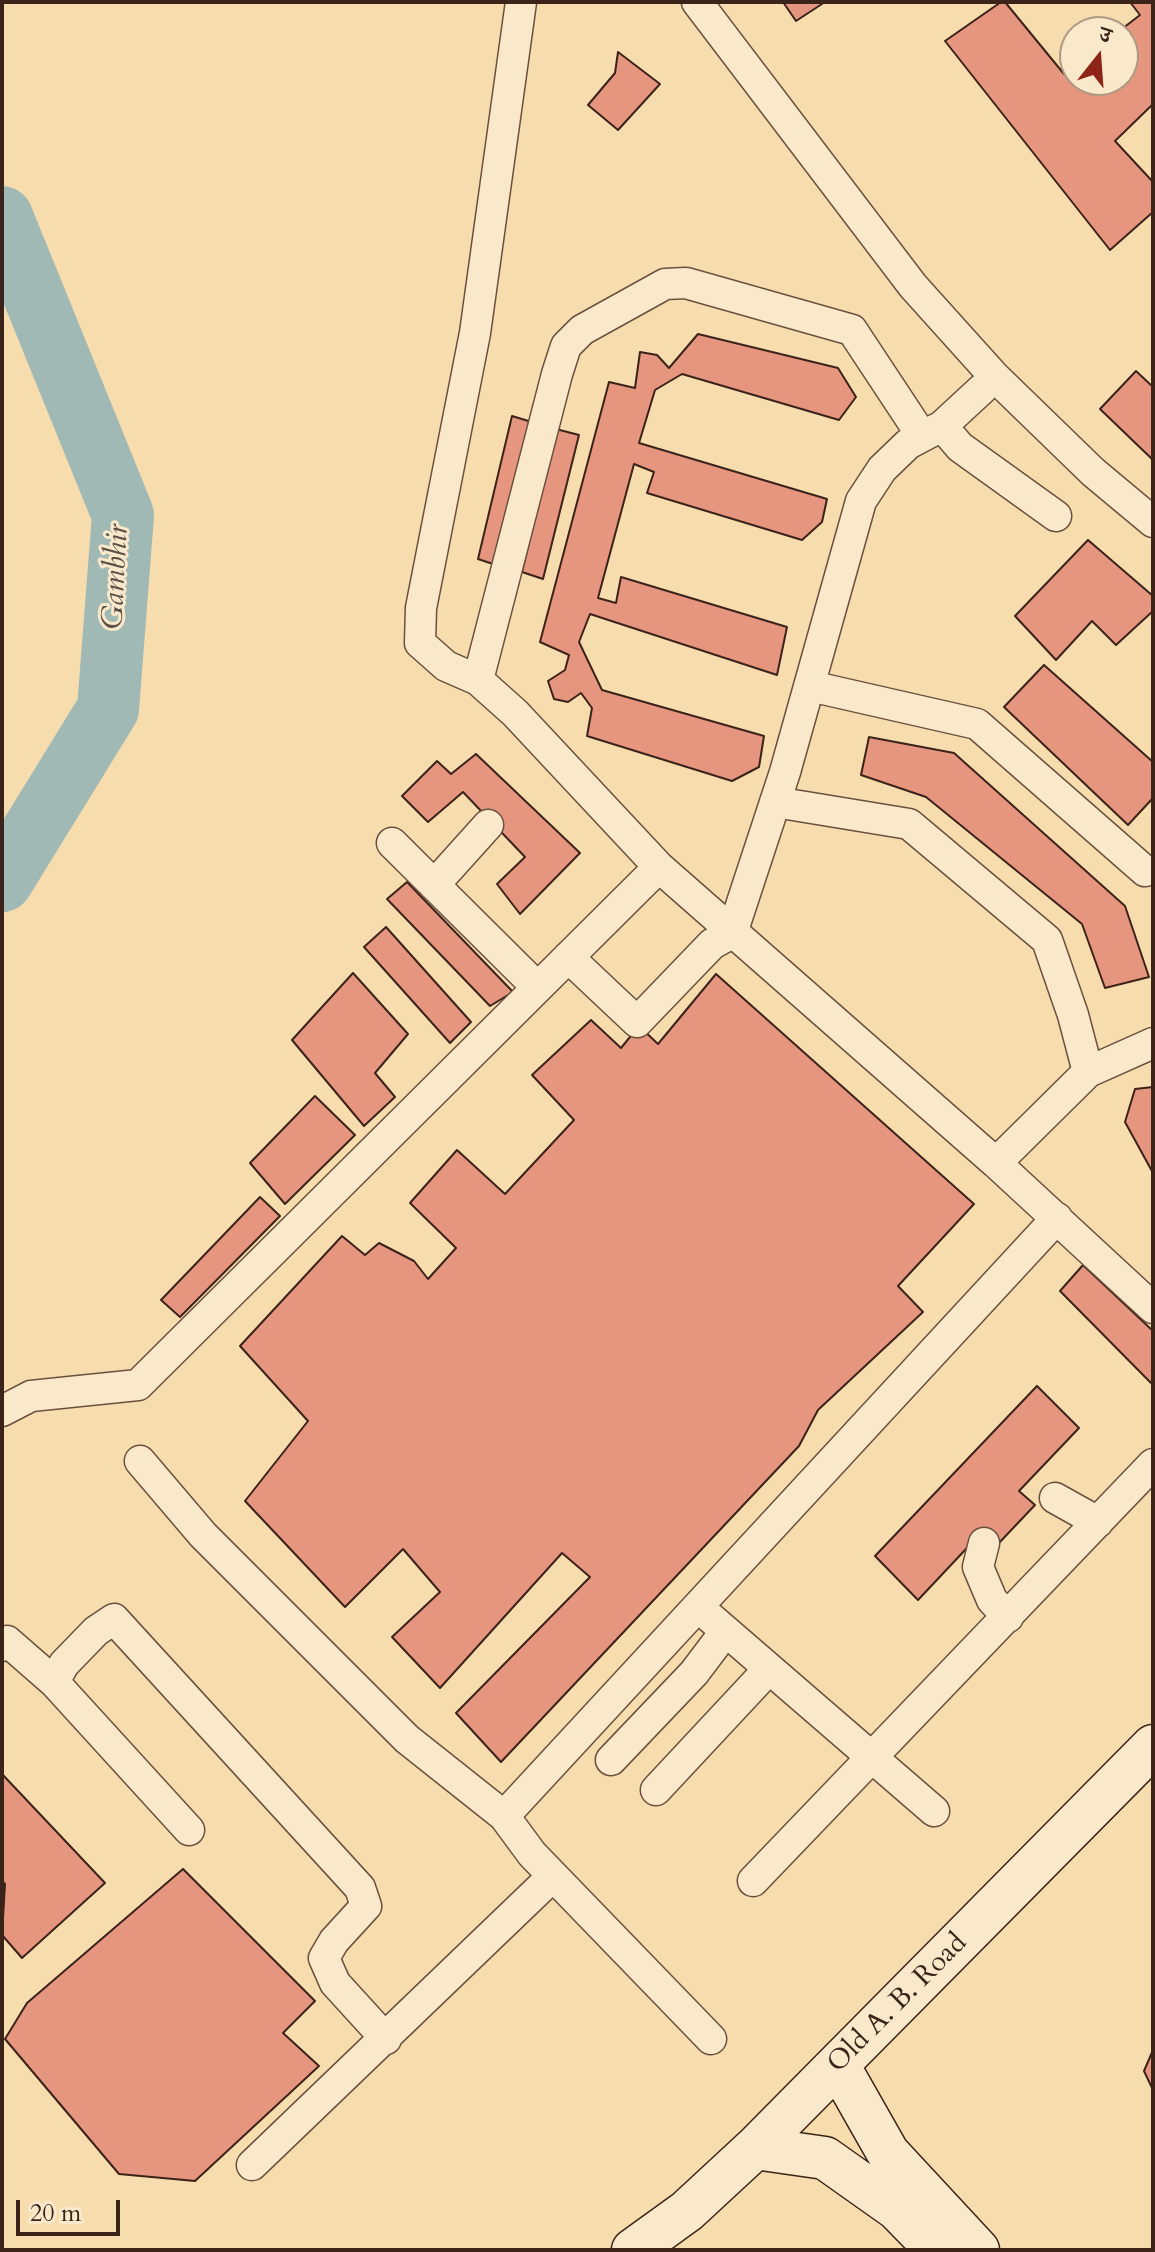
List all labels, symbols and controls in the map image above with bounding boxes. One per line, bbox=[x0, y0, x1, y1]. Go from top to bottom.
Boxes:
north arrow bbox=[1059, 16, 1139, 96]
text: उ bbox=[1096, 19, 1115, 51]
water label: Gambhir bbox=[96, 523, 138, 631]
street label: Old A. B. Road bbox=[821, 1927, 975, 2081]
scale bar bbox=[20, 2184, 124, 2234]
text: 20 m bbox=[30, 2197, 81, 2230]

